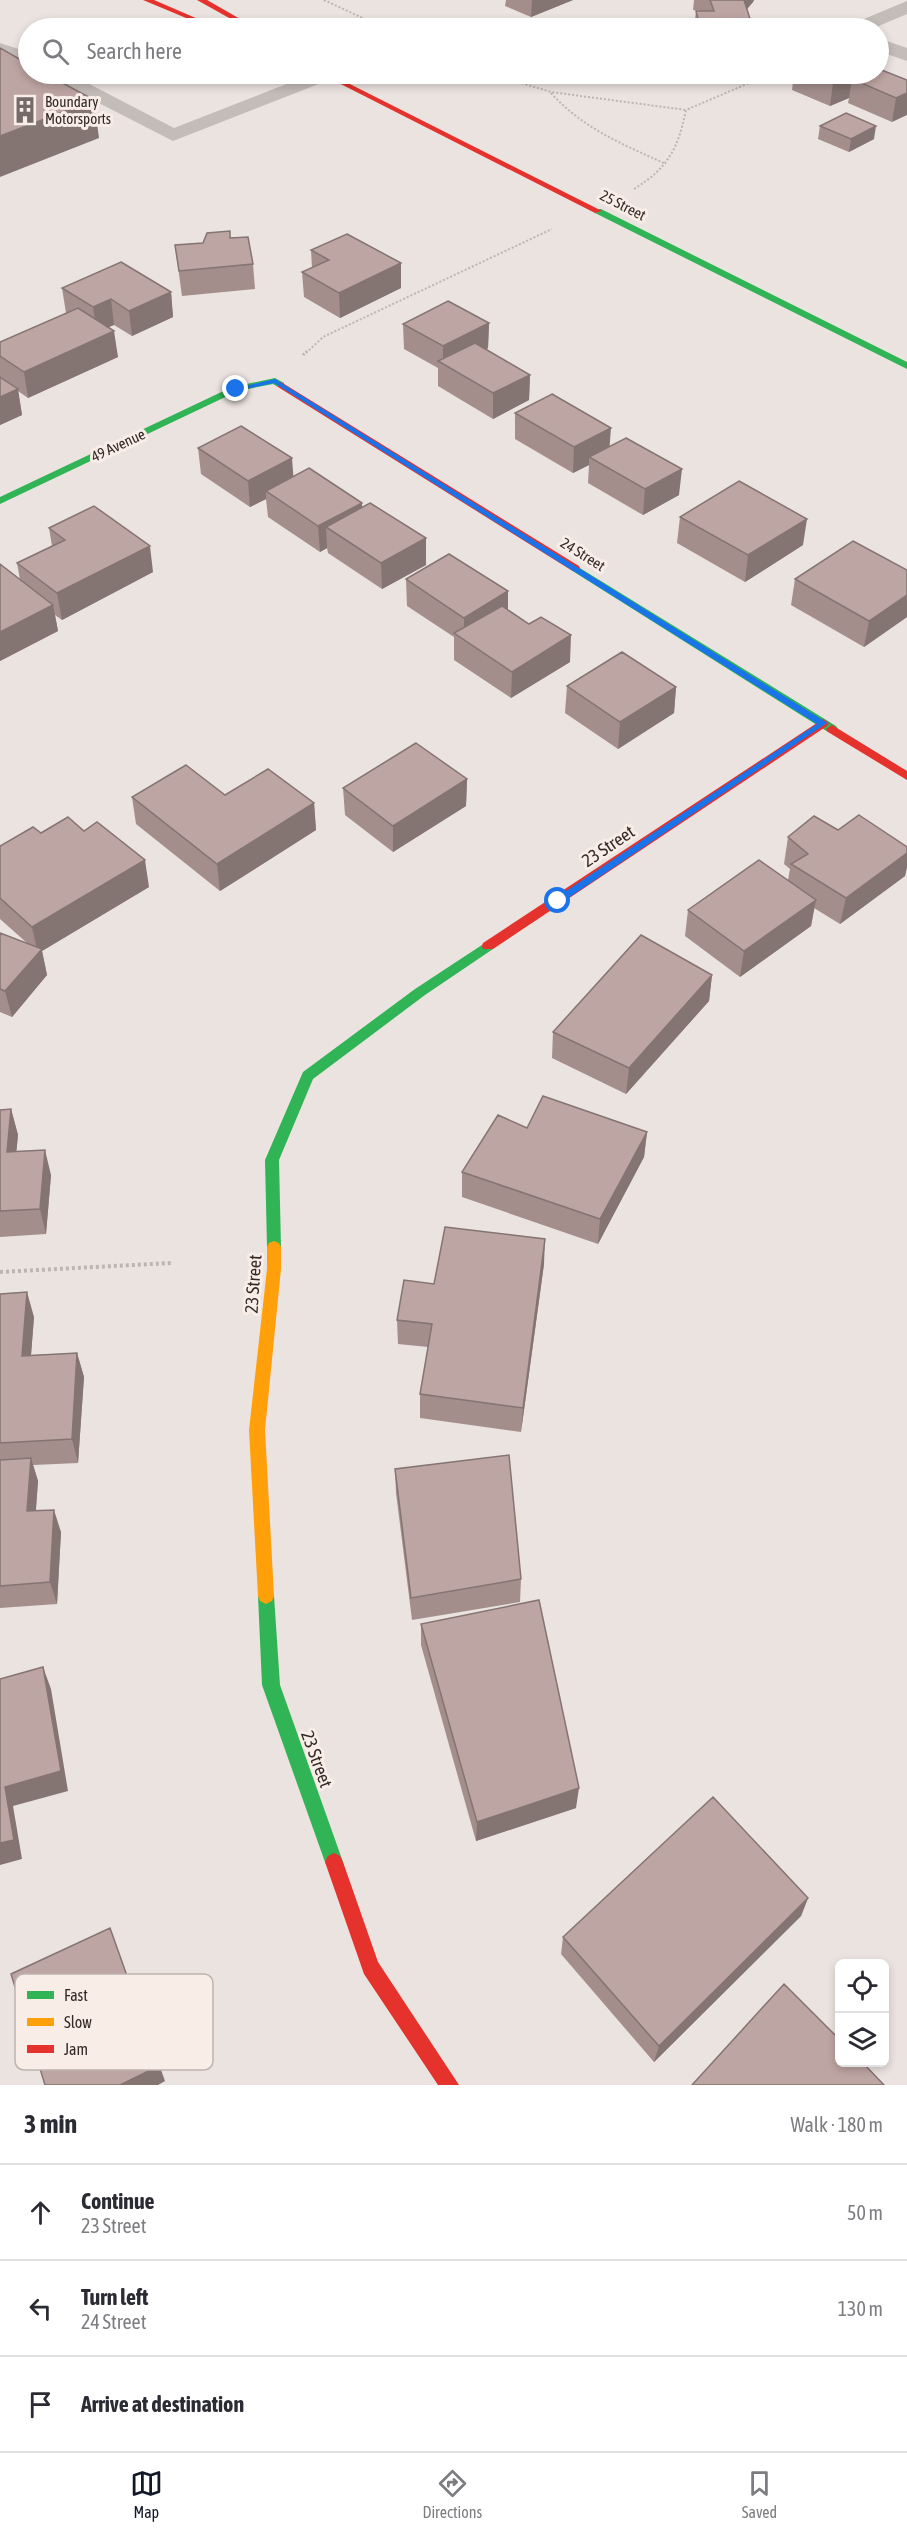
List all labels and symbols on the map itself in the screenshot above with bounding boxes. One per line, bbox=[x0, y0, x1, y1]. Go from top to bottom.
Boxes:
place label: Boundary Motorsports bbox=[45, 93, 111, 127]
building icon: Boundary Motorsports bbox=[10, 95, 40, 125]
street label: 25 Street bbox=[597, 186, 649, 224]
route end bbox=[222, 375, 248, 401]
street label: 49 Avenue bbox=[88, 425, 148, 465]
street label: 24 Street bbox=[558, 534, 608, 574]
street label: 23 Street bbox=[578, 821, 638, 871]
route start bbox=[544, 887, 570, 913]
street label: 23 Street bbox=[240, 1254, 266, 1314]
street label: 23 Street bbox=[297, 1728, 337, 1790]
legend bbox=[15, 1974, 213, 2070]
text: Fast bbox=[64, 1986, 88, 2004]
text: Slow bbox=[64, 2013, 92, 2031]
text: Jam bbox=[64, 2040, 88, 2058]

